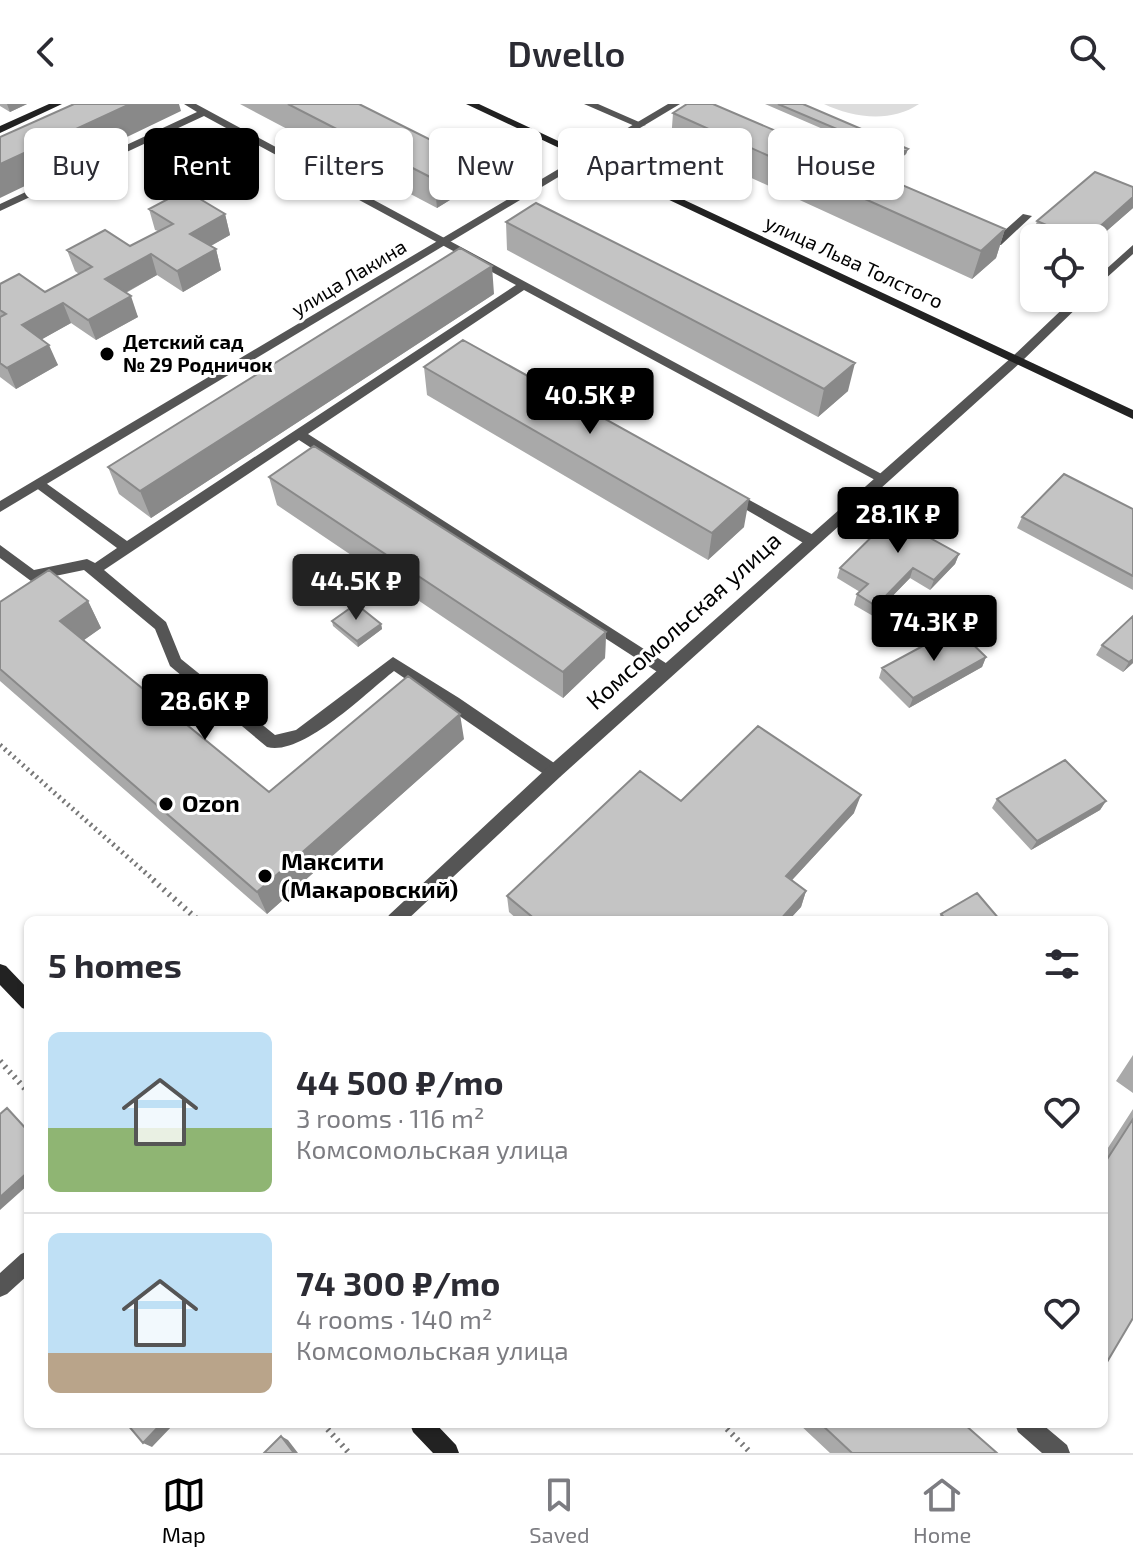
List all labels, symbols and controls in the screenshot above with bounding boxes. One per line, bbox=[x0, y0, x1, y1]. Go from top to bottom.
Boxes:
icon: back bbox=[24, 30, 68, 74]
icon: search bbox=[1065, 30, 1109, 74]
text: Dwello bbox=[508, 31, 625, 74]
chip: Buy bbox=[24, 128, 128, 200]
chip: Rent bbox=[144, 128, 259, 200]
chip: Filters bbox=[275, 128, 413, 200]
chip: New bbox=[429, 128, 542, 200]
chip: Apartment bbox=[558, 128, 752, 200]
chip: House bbox=[768, 128, 904, 200]
street label: улица Льва Толстого bbox=[761, 209, 947, 314]
map controls bbox=[1020, 224, 1108, 312]
button: locate bbox=[1020, 224, 1108, 312]
street label: улица Лакина bbox=[287, 234, 411, 322]
place label: Детский сад № 29 Родничок bbox=[123, 329, 273, 376]
marker: Детский сад № 29 Родничок bbox=[98, 345, 116, 363]
pin: 40.5K ₽ bbox=[516, 368, 664, 436]
text: 40.5K ₽ bbox=[545, 378, 635, 409]
pin: 28.1K ₽ bbox=[824, 487, 972, 555]
text: 28.1K ₽ bbox=[856, 497, 940, 528]
street label: Комсомольская улица bbox=[580, 525, 787, 716]
pin: 44.5K ₽ bbox=[282, 554, 430, 622]
text: 44.5K ₽ bbox=[310, 564, 402, 595]
pin: 74.3K ₽ bbox=[860, 595, 1008, 663]
text: 74.3K ₽ bbox=[890, 605, 978, 636]
pin: 28.6K ₽ bbox=[131, 674, 279, 742]
text: 28.6K ₽ bbox=[160, 684, 250, 715]
place label: Ozon bbox=[182, 788, 240, 817]
marker: Ozon bbox=[157, 795, 175, 813]
place label: Максити (Макаровский) bbox=[281, 846, 458, 903]
marker: Максити (Макаровский) bbox=[256, 867, 274, 885]
icon: filters bbox=[1040, 942, 1084, 986]
text: 5 homes bbox=[48, 944, 182, 985]
text: 44 500 ₽/mo bbox=[296, 1061, 504, 1102]
icon: home bbox=[112, 1064, 208, 1160]
icon: heart bbox=[1040, 1090, 1084, 1134]
text: 3 rooms · 116 m² bbox=[296, 1102, 485, 1133]
text: Комсомольская улица bbox=[296, 1133, 569, 1164]
text: 74 300 ₽/mo bbox=[296, 1262, 500, 1303]
icon: home bbox=[112, 1265, 208, 1361]
icon: heart bbox=[1040, 1291, 1084, 1335]
text: 4 rooms · 140 m² bbox=[296, 1303, 492, 1334]
text: Комсомольская улица bbox=[296, 1334, 569, 1365]
tab: Map bbox=[162, 1473, 206, 1547]
tab: Saved bbox=[529, 1473, 590, 1547]
tab: Home bbox=[913, 1473, 971, 1547]

